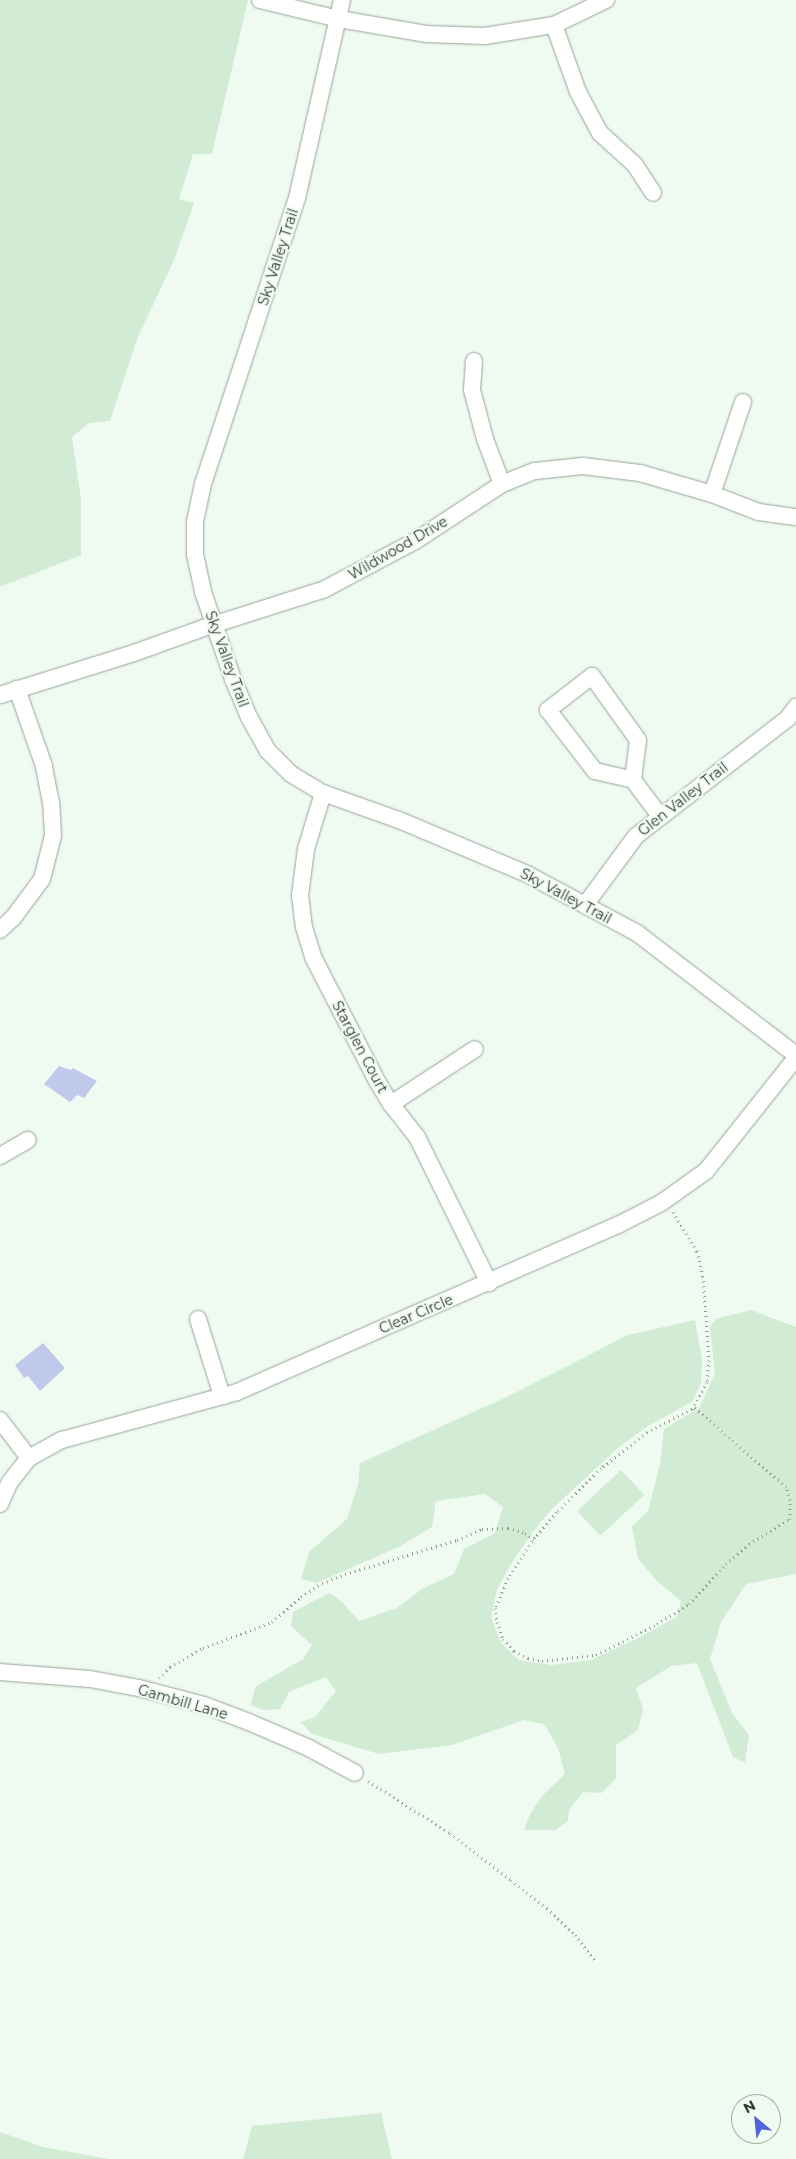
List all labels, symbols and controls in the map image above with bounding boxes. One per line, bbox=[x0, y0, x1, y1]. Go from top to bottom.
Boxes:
street label: Sky Valley Trail bbox=[254, 206, 302, 308]
street label: Wildwood Drive bbox=[345, 513, 451, 583]
street label: Sky Valley Trail bbox=[202, 609, 252, 709]
street label: Glen Valley Trail bbox=[635, 759, 731, 839]
street label: Sky Valley Trail bbox=[517, 865, 615, 927]
street label: Starglen Court bbox=[329, 998, 391, 1096]
street label: Clear Circle bbox=[377, 1291, 455, 1337]
street label: Gambill Lane bbox=[136, 1681, 230, 1723]
north arrow bbox=[731, 2094, 781, 2144]
text: N bbox=[740, 2096, 759, 2117]

